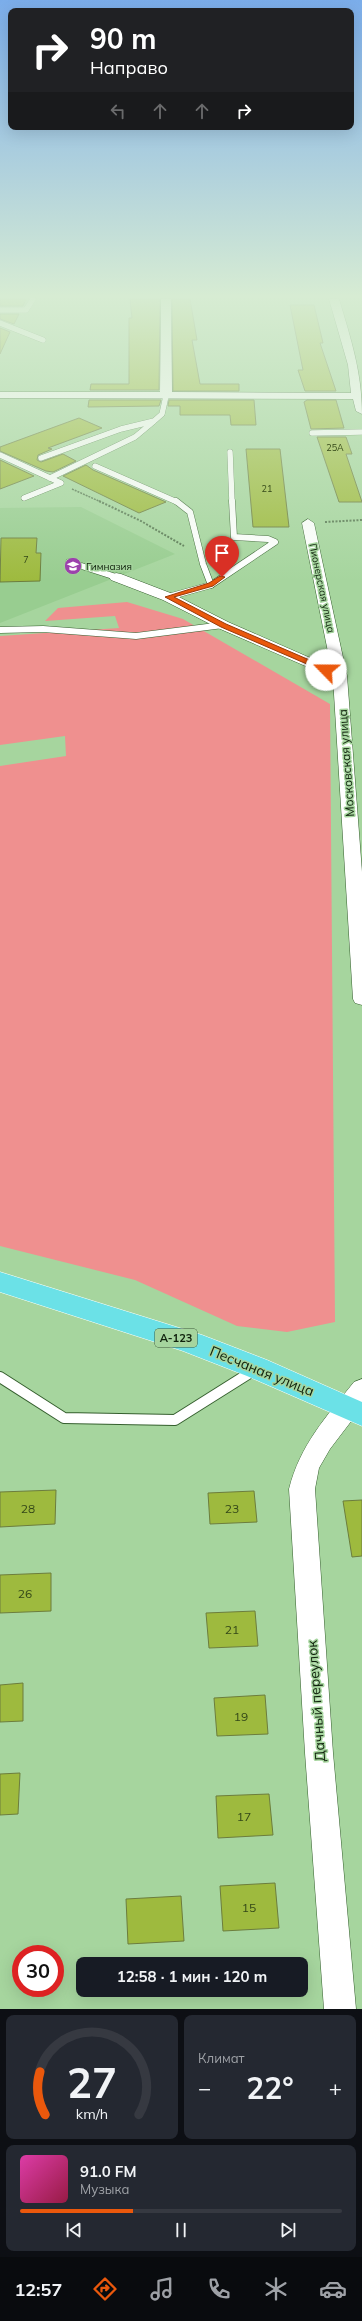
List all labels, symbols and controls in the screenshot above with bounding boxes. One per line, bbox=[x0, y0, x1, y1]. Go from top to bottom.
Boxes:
text: 90 m bbox=[90, 21, 156, 56]
icon: right bbox=[24, 24, 76, 76]
text: Направо bbox=[90, 56, 168, 79]
icon: left bbox=[107, 100, 129, 122]
icon: ahead bbox=[149, 100, 171, 122]
icon: ahead bbox=[191, 100, 213, 122]
icon: right bbox=[233, 100, 255, 122]
house number: 25А bbox=[326, 442, 344, 453]
house number: 21 bbox=[262, 483, 272, 494]
pin bbox=[205, 536, 239, 577]
icon: arrive bbox=[211, 542, 233, 564]
street label: Пионерская улица bbox=[306, 542, 338, 634]
house number: 7 bbox=[23, 554, 29, 565]
school or university icon: Гимназия bbox=[63, 556, 83, 576]
place label: Гимназия bbox=[86, 560, 132, 573]
position arrow bbox=[305, 649, 347, 691]
street label: Московская улица bbox=[335, 709, 357, 817]
road number: А-123 bbox=[155, 1329, 197, 1347]
street label: Песчаная улица bbox=[207, 1342, 317, 1400]
house number: 28 bbox=[21, 1501, 35, 1516]
house number: 23 bbox=[225, 1501, 239, 1516]
house number: 26 bbox=[18, 1586, 32, 1601]
house number: 21 bbox=[225, 1622, 239, 1637]
street label: Дачный переулок bbox=[303, 1639, 329, 1762]
house number: 19 bbox=[234, 1709, 248, 1724]
house number: 17 bbox=[237, 1809, 251, 1824]
house number: 15 bbox=[242, 1900, 256, 1915]
speed limit sign: 30 bbox=[12, 1945, 64, 1997]
text: 12:58 · 1 мин · 120 m bbox=[117, 1967, 267, 1986]
text: Климат bbox=[198, 2050, 245, 2066]
text: 27 bbox=[67, 2056, 117, 2108]
text: 22° bbox=[246, 2069, 294, 2107]
text: − bbox=[198, 2074, 211, 2102]
text: + bbox=[329, 2074, 342, 2102]
text: km/h bbox=[76, 2105, 108, 2123]
text: 91.0 FM bbox=[80, 2162, 136, 2181]
text: Музыка bbox=[80, 2181, 129, 2197]
icon: previous bbox=[63, 2219, 85, 2241]
icon: pause bbox=[170, 2219, 192, 2241]
icon: next bbox=[277, 2219, 299, 2241]
icon: directions bbox=[91, 2275, 119, 2303]
icon: music bbox=[148, 2275, 176, 2303]
icon: phone bbox=[205, 2275, 233, 2303]
icon: climate bbox=[262, 2275, 290, 2303]
icon: car bbox=[319, 2275, 347, 2303]
text: 12:57 bbox=[15, 2278, 62, 2301]

